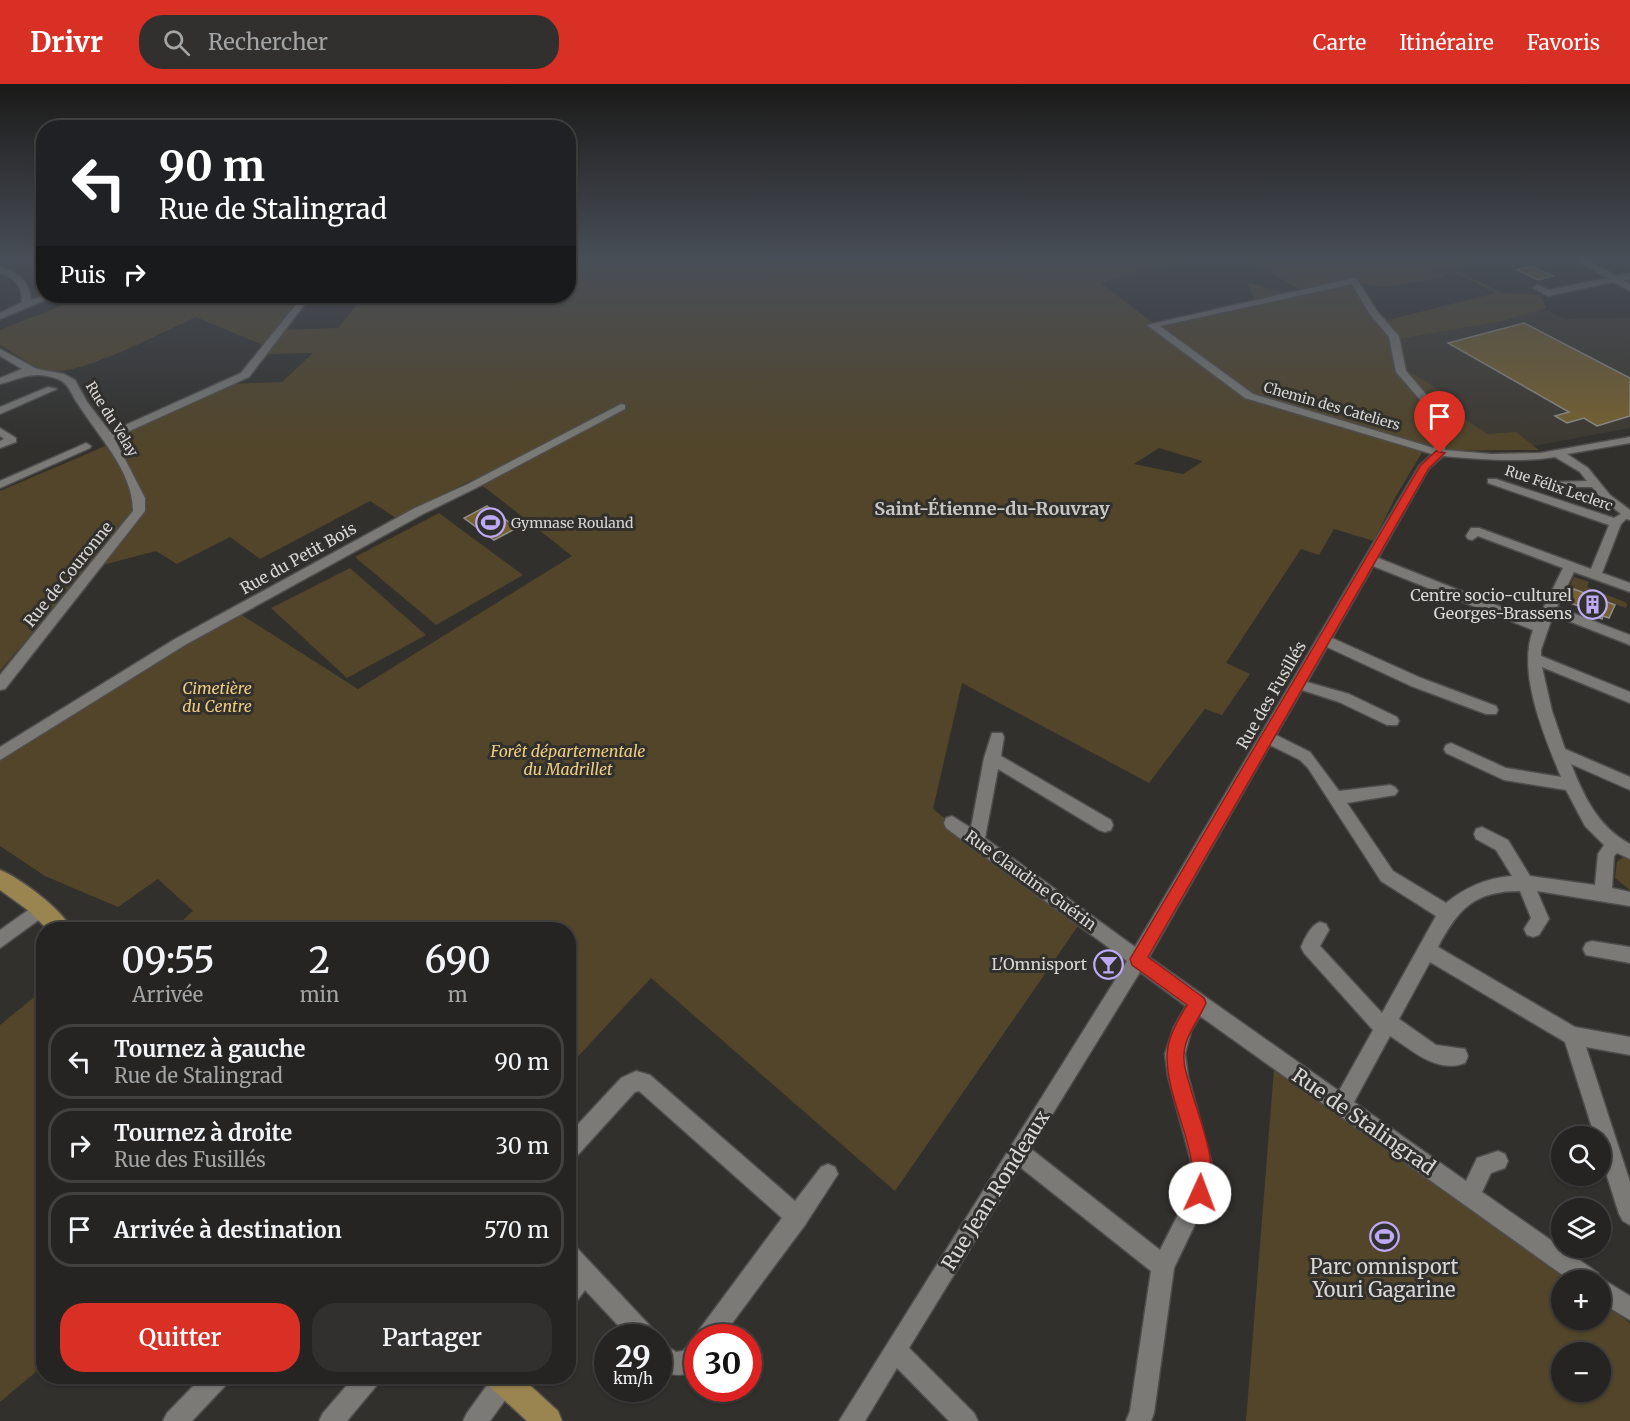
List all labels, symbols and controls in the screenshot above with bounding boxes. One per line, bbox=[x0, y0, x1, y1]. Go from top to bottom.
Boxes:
search box bbox=[139, 15, 559, 69]
text: Drivr bbox=[30, 24, 103, 60]
icon: search bbox=[160, 26, 193, 59]
text: Rechercher bbox=[208, 28, 328, 56]
text: Carte bbox=[1313, 29, 1366, 56]
text: Itinéraire bbox=[1399, 29, 1494, 56]
text: Favoris bbox=[1527, 29, 1600, 56]
text: 90 m bbox=[159, 140, 265, 192]
icon: left bbox=[60, 144, 138, 222]
text: Rue de Stalingrad bbox=[159, 192, 387, 226]
icon: right bbox=[118, 258, 151, 291]
text: Puis bbox=[60, 261, 106, 289]
street label: Rue du Velay bbox=[82, 378, 143, 461]
street label: Chemin des Cateliers bbox=[1262, 378, 1402, 434]
pin bbox=[1414, 391, 1465, 453]
icon: arrive bbox=[1423, 400, 1456, 433]
street label: Rue Félix Leclerc bbox=[1503, 461, 1615, 515]
district label: Saint-Étienne-du-Rouvray bbox=[874, 497, 1110, 520]
sports icon: Gymnase Rouland bbox=[474, 507, 506, 539]
place label: Gymnase Rouland bbox=[511, 514, 634, 532]
street label: Rue de Couronne bbox=[19, 517, 117, 631]
street label: Rue du Petit Bois bbox=[236, 518, 360, 598]
place label: Centre socio-culturel Georges-Brassens bbox=[1410, 585, 1572, 623]
building icon: Centre socio-culturel Georges-Brassens bbox=[1577, 588, 1609, 620]
street label: Rue des Fusillés bbox=[1232, 637, 1310, 753]
park label: Cimetière du Centre bbox=[182, 678, 252, 716]
park label: Forêt départementale du Madrillet bbox=[490, 741, 646, 779]
street label: Rue Claudine Guérin bbox=[962, 826, 1101, 935]
text: 09:55 bbox=[121, 938, 214, 983]
text: 2 bbox=[309, 938, 330, 983]
text: 690 bbox=[424, 938, 491, 983]
bar icon: L'Omnisport bbox=[1092, 948, 1124, 980]
place label: L'Omnisport bbox=[991, 954, 1088, 974]
text: Arrivée bbox=[132, 982, 203, 1007]
text: min bbox=[300, 982, 339, 1007]
text: m bbox=[448, 982, 468, 1007]
text: Tournez à gauche bbox=[114, 1035, 305, 1063]
icon: left bbox=[63, 1045, 96, 1078]
text: 90 m bbox=[494, 1048, 549, 1076]
street label: Rue de Stalingrad bbox=[1288, 1062, 1440, 1180]
text: Rue de Stalingrad bbox=[114, 1063, 283, 1088]
street label: Rue Jean Rondeaux bbox=[936, 1106, 1054, 1274]
text: Tournez à droite bbox=[114, 1119, 292, 1147]
map controls bbox=[1551, 1126, 1611, 1402]
button: search bbox=[1551, 1126, 1611, 1186]
icon: right bbox=[63, 1129, 96, 1162]
text: 30 m bbox=[495, 1132, 549, 1160]
text: Rue des Fusillés bbox=[114, 1147, 266, 1172]
position arrow bbox=[1168, 1161, 1232, 1225]
button: layers bbox=[1551, 1198, 1611, 1258]
icon: arrive bbox=[63, 1213, 96, 1246]
text: Arrivée à destination bbox=[114, 1216, 342, 1244]
text: 570 m bbox=[484, 1216, 549, 1244]
sports icon: Parc omnisport Youri Gagarine bbox=[1368, 1220, 1400, 1252]
place label: Parc omnisport Youri Gagarine bbox=[1310, 1254, 1459, 1302]
button: + bbox=[1551, 1270, 1611, 1330]
button: Quitter bbox=[60, 1303, 300, 1372]
button: Partager bbox=[312, 1303, 552, 1372]
speed limit sign: 30 bbox=[684, 1324, 762, 1402]
text: 29 bbox=[615, 1337, 651, 1375]
button: − bbox=[1551, 1342, 1611, 1402]
text: km/h bbox=[613, 1369, 653, 1388]

